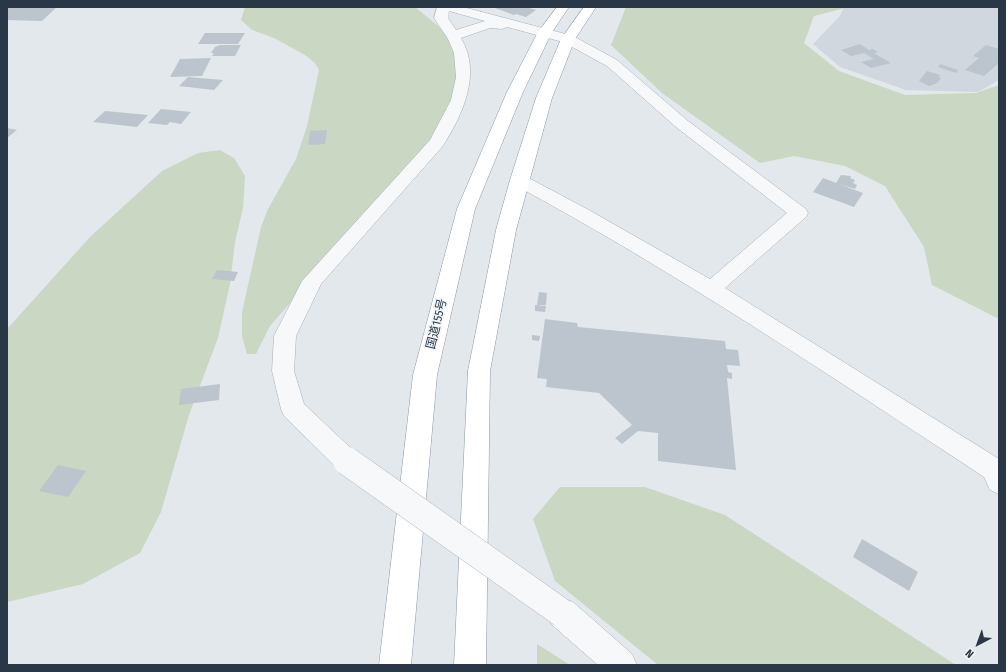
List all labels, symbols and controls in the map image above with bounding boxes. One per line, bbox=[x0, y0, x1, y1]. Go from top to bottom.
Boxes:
street label: 国道155号 bbox=[424, 297, 450, 351]
north arrow bbox=[958, 624, 998, 664]
text: N bbox=[963, 646, 977, 661]

